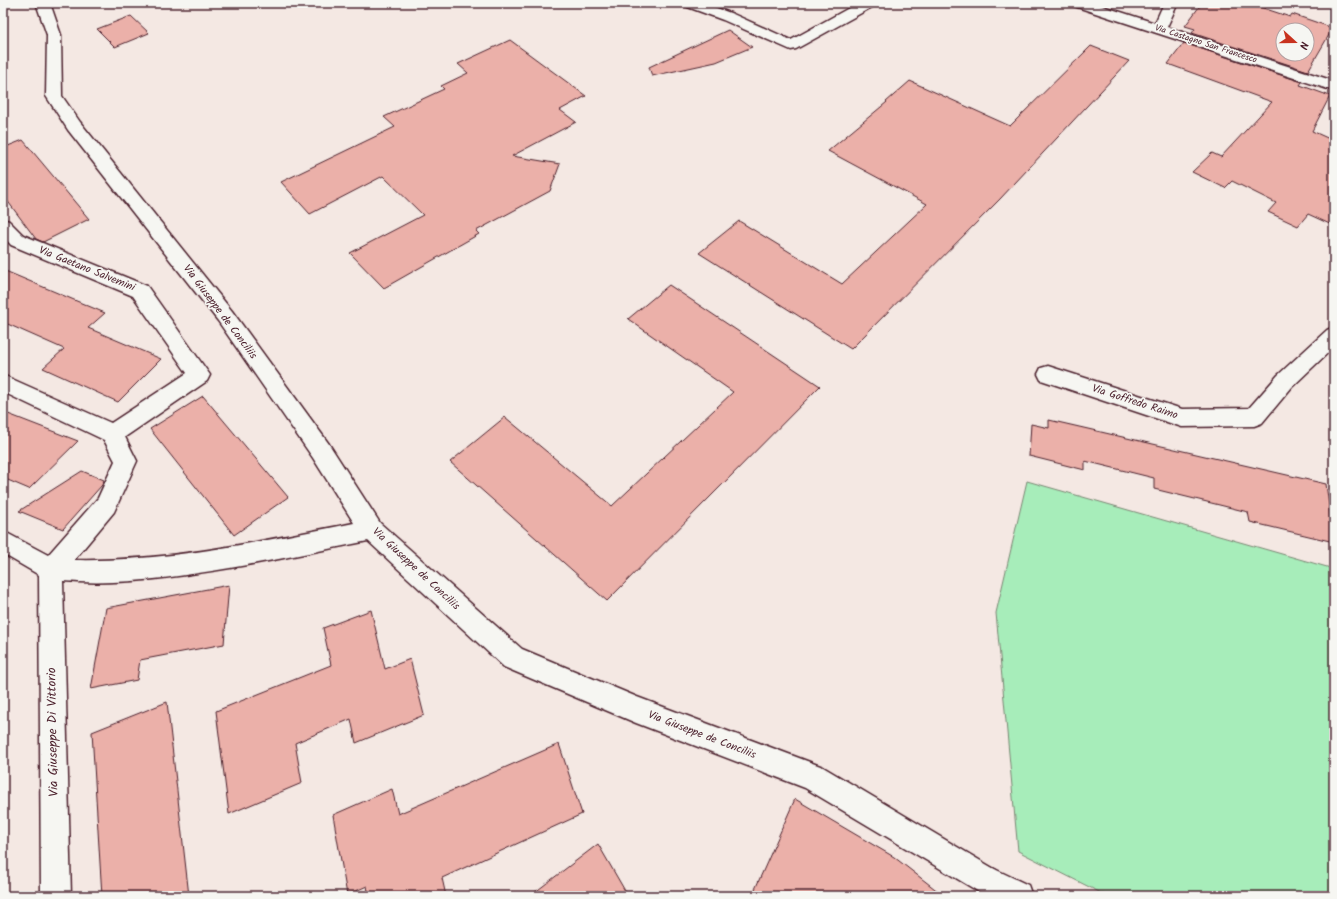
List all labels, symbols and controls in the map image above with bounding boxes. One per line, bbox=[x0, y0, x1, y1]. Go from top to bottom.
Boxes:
street label: Via Castagno San Francesco bbox=[1153, 20, 1259, 68]
north arrow bbox=[1275, 22, 1315, 62]
text: N bbox=[1294, 39, 1313, 52]
street label: Via Gaetano Salvemini bbox=[36, 241, 138, 297]
street label: Via Giuseppe de Conciliis bbox=[178, 261, 262, 363]
street label: Via Goffredo Raimo bbox=[1090, 380, 1180, 424]
street label: Via Giuseppe de Conciliis bbox=[368, 523, 464, 615]
street label: Via Giuseppe Di Vittorio bbox=[41, 667, 65, 797]
street label: Via Giuseppe de Conciliis bbox=[645, 706, 759, 764]

